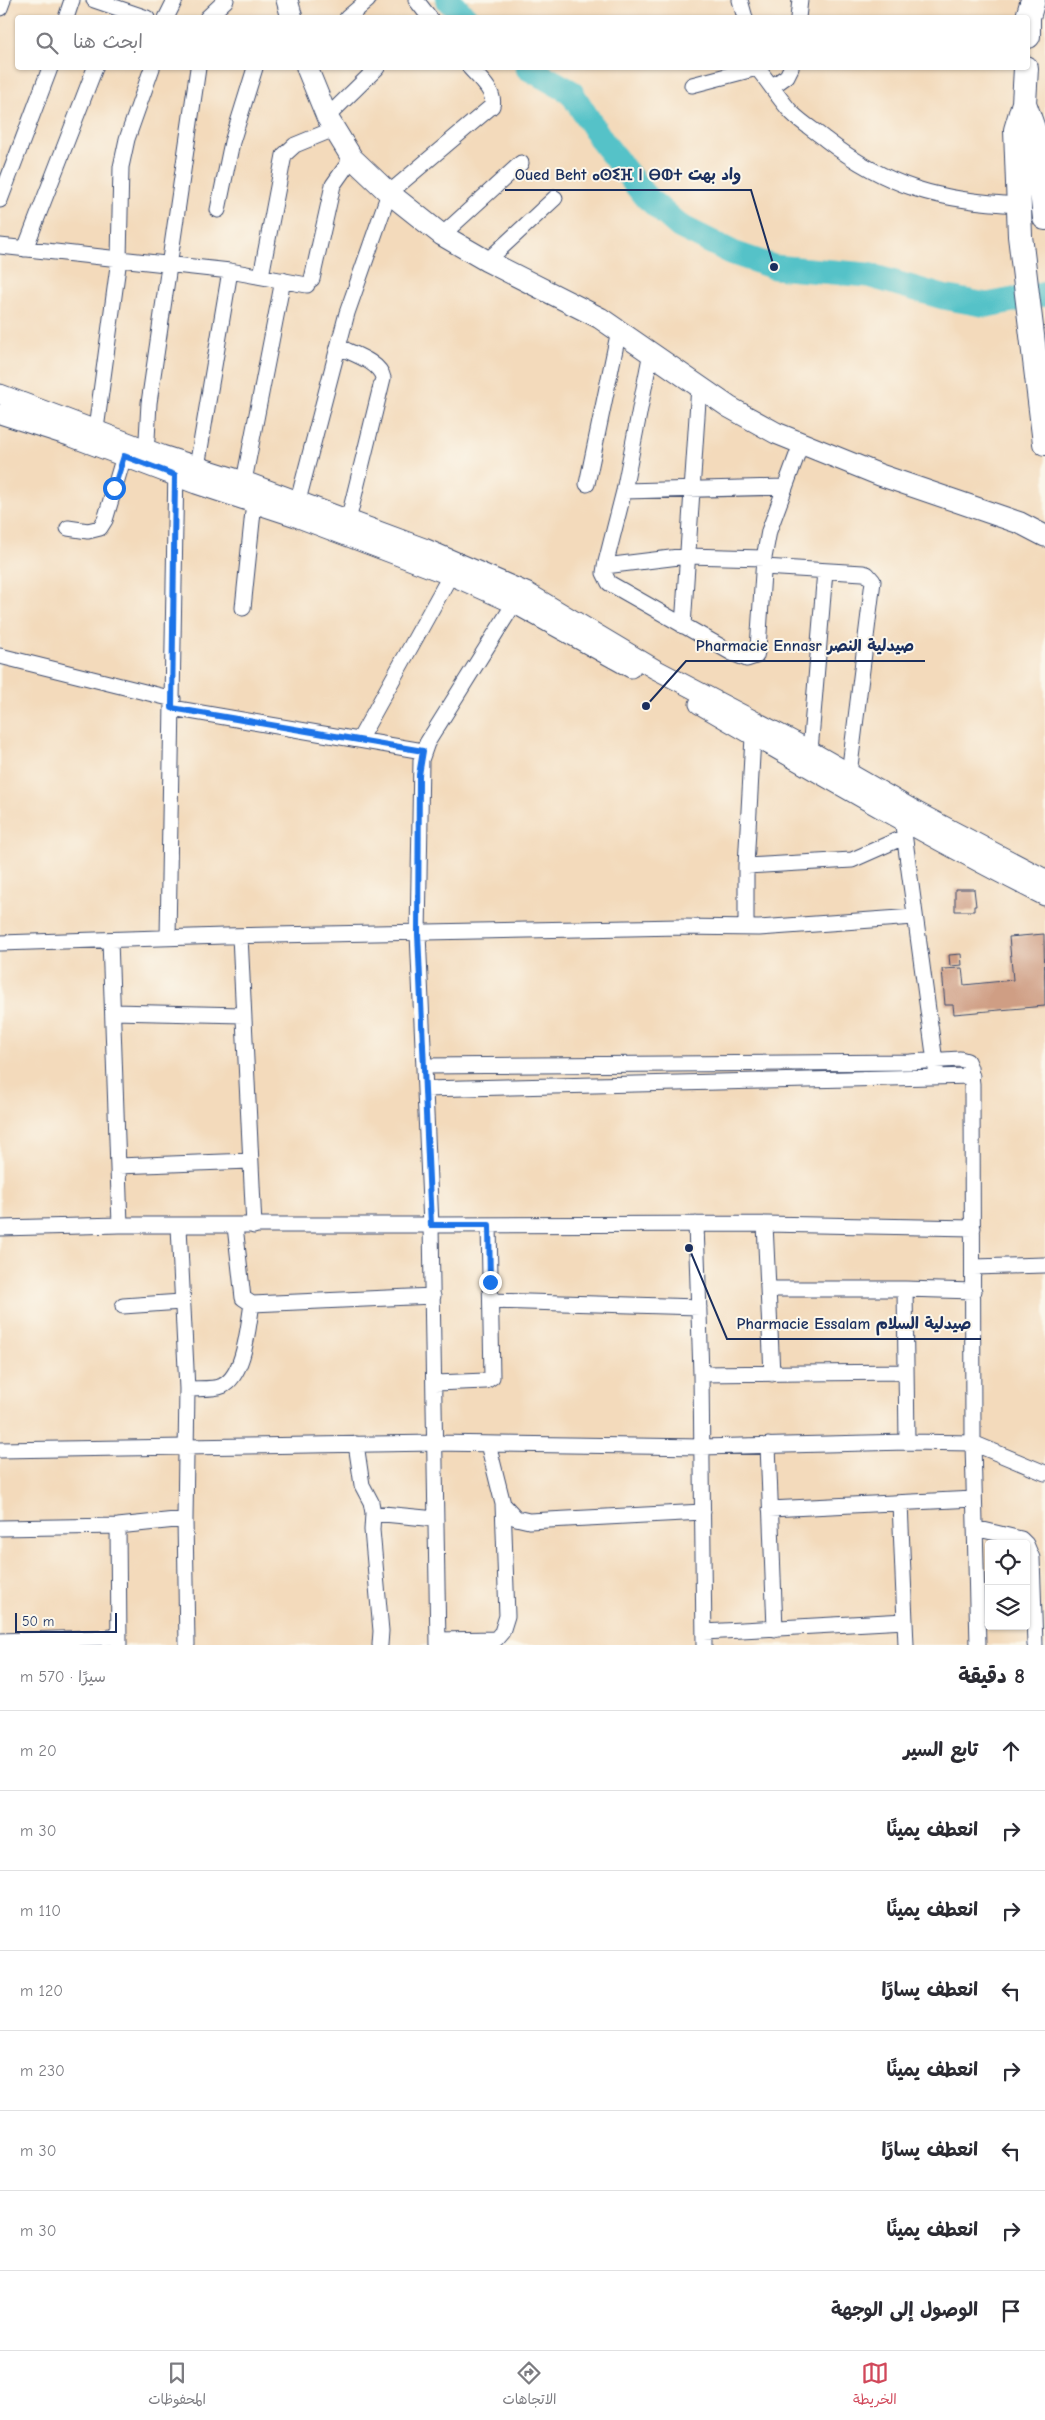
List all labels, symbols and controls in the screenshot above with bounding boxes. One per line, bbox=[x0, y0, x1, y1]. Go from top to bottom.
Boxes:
search box bbox=[15, 15, 1030, 70]
icon: search bbox=[33, 29, 61, 57]
text: ابحث هنا bbox=[73, 31, 143, 53]
callout: Oued Beht ⴰⵙⵉⴼ ⵏ ⴱⵀⵜ واد بهت bbox=[505, 159, 751, 190]
text: Oued Beht ⴰⵙⵉⴼ ⵏ ⴱⵀⵜ واد بهت bbox=[515, 166, 741, 185]
route start bbox=[103, 477, 126, 500]
callout: Pharmacie Ennasr صيدلية النصر bbox=[686, 630, 925, 661]
text: Pharmacie Ennasr صيدلية النصر bbox=[696, 637, 914, 655]
route end bbox=[479, 1271, 502, 1294]
callout: Pharmacie Essalam صيدلية السلام bbox=[727, 1308, 981, 1339]
text: Pharmacie Essalam صيدلية السلام bbox=[737, 1315, 972, 1336]
map controls bbox=[985, 1540, 1030, 1630]
button: locate bbox=[985, 1540, 1030, 1585]
button: layers bbox=[985, 1585, 1030, 1630]
scale bar bbox=[15, 1610, 118, 1633]
text: 50 m bbox=[22, 1613, 54, 1630]
text: 8 دقيقة bbox=[958, 1664, 1025, 1688]
text: سيرًا · 570 m bbox=[20, 1668, 106, 1686]
icon: ahead bbox=[997, 1737, 1025, 1765]
text: تابع السير bbox=[904, 1739, 978, 1761]
text: 20 m bbox=[20, 1742, 57, 1760]
icon: right bbox=[997, 1817, 1025, 1845]
text: انعطف يمينًا bbox=[886, 1819, 978, 1841]
text: 30 m bbox=[20, 1822, 56, 1840]
icon: right bbox=[997, 1897, 1025, 1925]
text: انعطف يمينًا bbox=[886, 1899, 978, 1921]
text: 110 m bbox=[20, 1902, 61, 1920]
icon: left bbox=[997, 1977, 1025, 2005]
text: انعطف يسارًا bbox=[881, 1979, 978, 2001]
text: 120 m bbox=[20, 1982, 63, 2000]
icon: right bbox=[997, 2057, 1025, 2085]
text: انعطف يمينًا bbox=[886, 2059, 978, 2081]
text: 230 m bbox=[20, 2062, 65, 2080]
icon: left bbox=[997, 2137, 1025, 2165]
text: انعطف يسارًا bbox=[881, 2139, 978, 2161]
text: 30 m bbox=[20, 2142, 56, 2160]
icon: right bbox=[997, 2217, 1025, 2245]
text: انعطف يمينًا bbox=[886, 2219, 978, 2241]
text: 30 m bbox=[20, 2222, 56, 2240]
icon: arrive bbox=[997, 2297, 1025, 2325]
text: الوصول إلى الوجهة bbox=[831, 2299, 978, 2321]
tab: المحفوظات bbox=[148, 2359, 206, 2412]
tab: الاتجاهات bbox=[502, 2359, 557, 2412]
tab: الخريطة bbox=[853, 2359, 897, 2412]

